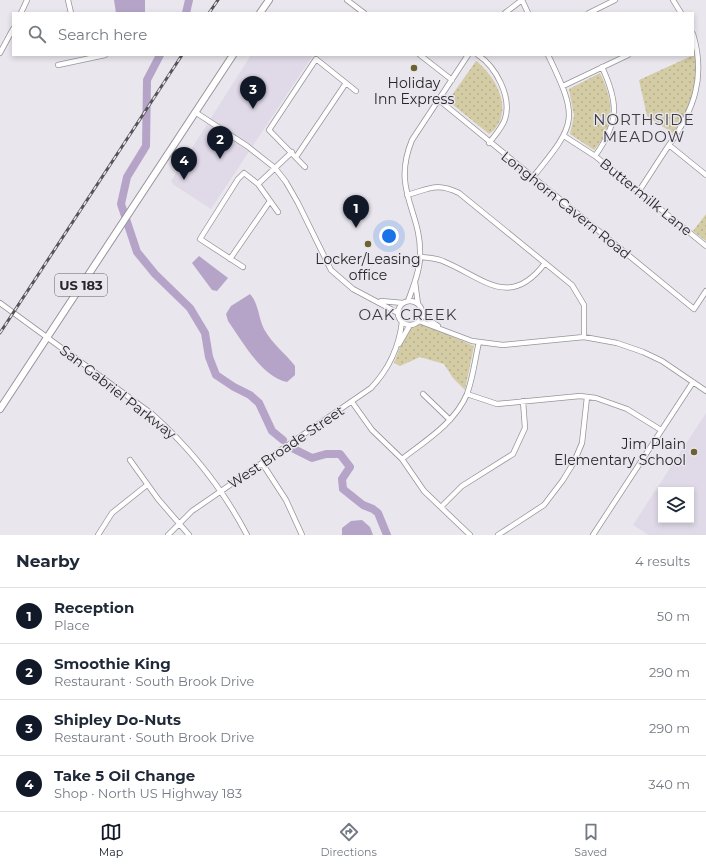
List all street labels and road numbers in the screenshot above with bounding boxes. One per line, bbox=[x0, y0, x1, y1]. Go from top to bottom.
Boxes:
street label: Longhorn Cavern Road bbox=[497, 147, 635, 263]
street label: Buttermilk Lane bbox=[596, 154, 696, 240]
road number: US 183 bbox=[55, 274, 107, 296]
street label: San Gabriel Parkway bbox=[56, 341, 180, 443]
street label: West Broade Street bbox=[224, 401, 348, 493]

